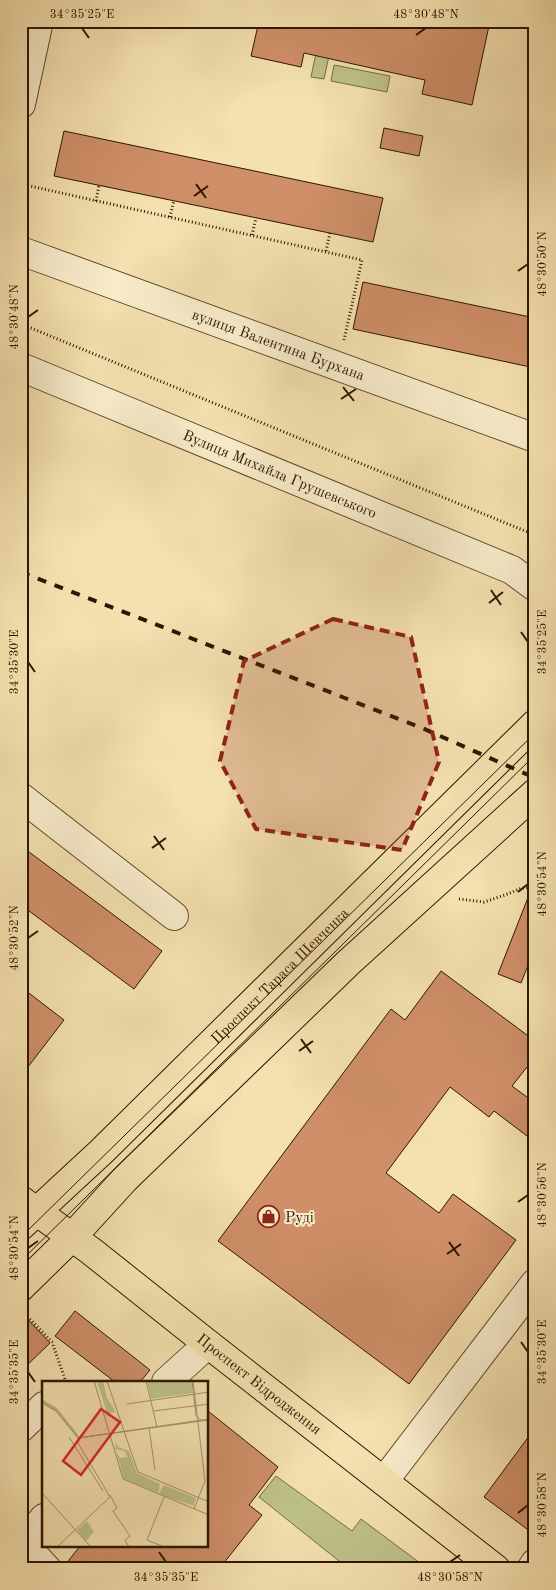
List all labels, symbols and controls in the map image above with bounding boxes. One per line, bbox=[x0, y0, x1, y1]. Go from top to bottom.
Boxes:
text: 34°35'25"E bbox=[50, 8, 114, 21]
text: 48°30'48"N bbox=[393, 9, 459, 21]
text: 48°30'50"N bbox=[536, 231, 549, 297]
text: 48°30'48"N bbox=[9, 284, 21, 350]
street label: вулиця Валентина Бурхана bbox=[190, 308, 367, 385]
street label: Вулиця Михайла Грушевського bbox=[180, 429, 378, 522]
text: 34°35'25"E bbox=[536, 610, 549, 674]
text: 34°35'30"E bbox=[8, 630, 21, 694]
text: 48°30'54"N bbox=[536, 851, 549, 917]
text: 48°30'52"N bbox=[8, 905, 21, 971]
street label: Проспект Тараса Шевченка bbox=[209, 906, 353, 1048]
text: 48°30'56"N bbox=[536, 1162, 549, 1228]
shop icon: Рудi bbox=[257, 1205, 281, 1229]
place label: Рудi bbox=[285, 1211, 314, 1226]
text: 48°30'54"N bbox=[8, 1215, 21, 1281]
text: 34°35'30"E bbox=[536, 1320, 549, 1384]
street label: Проспект Відродження bbox=[193, 1332, 323, 1438]
text: 34°35'35"E bbox=[8, 1340, 21, 1404]
inset map bbox=[42, 1381, 209, 1548]
text: 48°30'58"N bbox=[536, 1472, 549, 1538]
text: 34°35'35"E bbox=[134, 1571, 198, 1584]
text: 48°30'58"N bbox=[417, 1571, 483, 1584]

